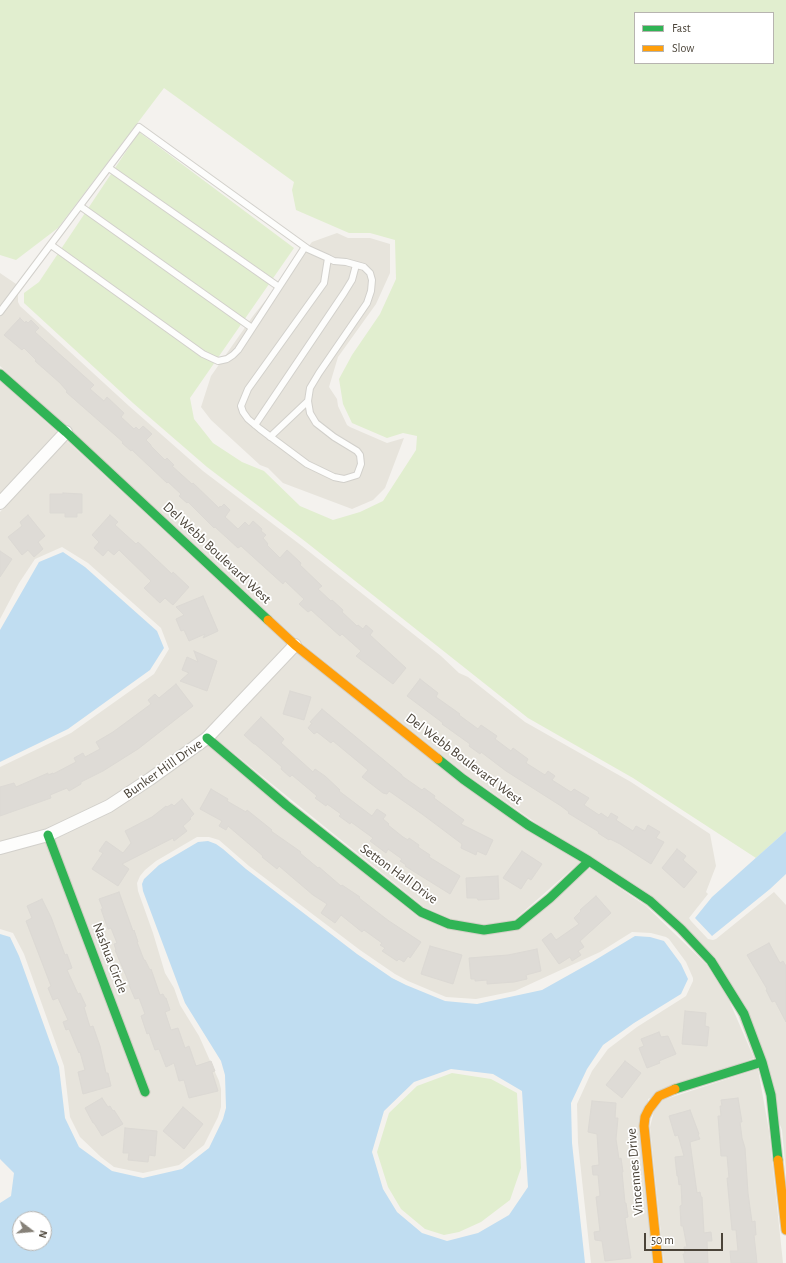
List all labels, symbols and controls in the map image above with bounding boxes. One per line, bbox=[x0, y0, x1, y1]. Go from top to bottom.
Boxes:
legend bbox=[634, 12, 774, 64]
text: Fast bbox=[672, 22, 691, 34]
text: Slow bbox=[672, 42, 694, 54]
street label: Del Webb Boulevard West bbox=[159, 499, 275, 607]
street label: Del Webb Boulevard West bbox=[402, 710, 526, 808]
street label: Bunker Hill Drive bbox=[120, 736, 206, 802]
street label: Setton Hall Drive bbox=[357, 840, 441, 908]
street label: Nashua Circle bbox=[89, 920, 131, 996]
street label: Vincennes Drive bbox=[623, 1128, 647, 1216]
north arrow bbox=[12, 1211, 52, 1251]
scale bar bbox=[646, 1225, 725, 1251]
text: N bbox=[37, 1229, 49, 1239]
text: 50 m bbox=[651, 1234, 674, 1246]

